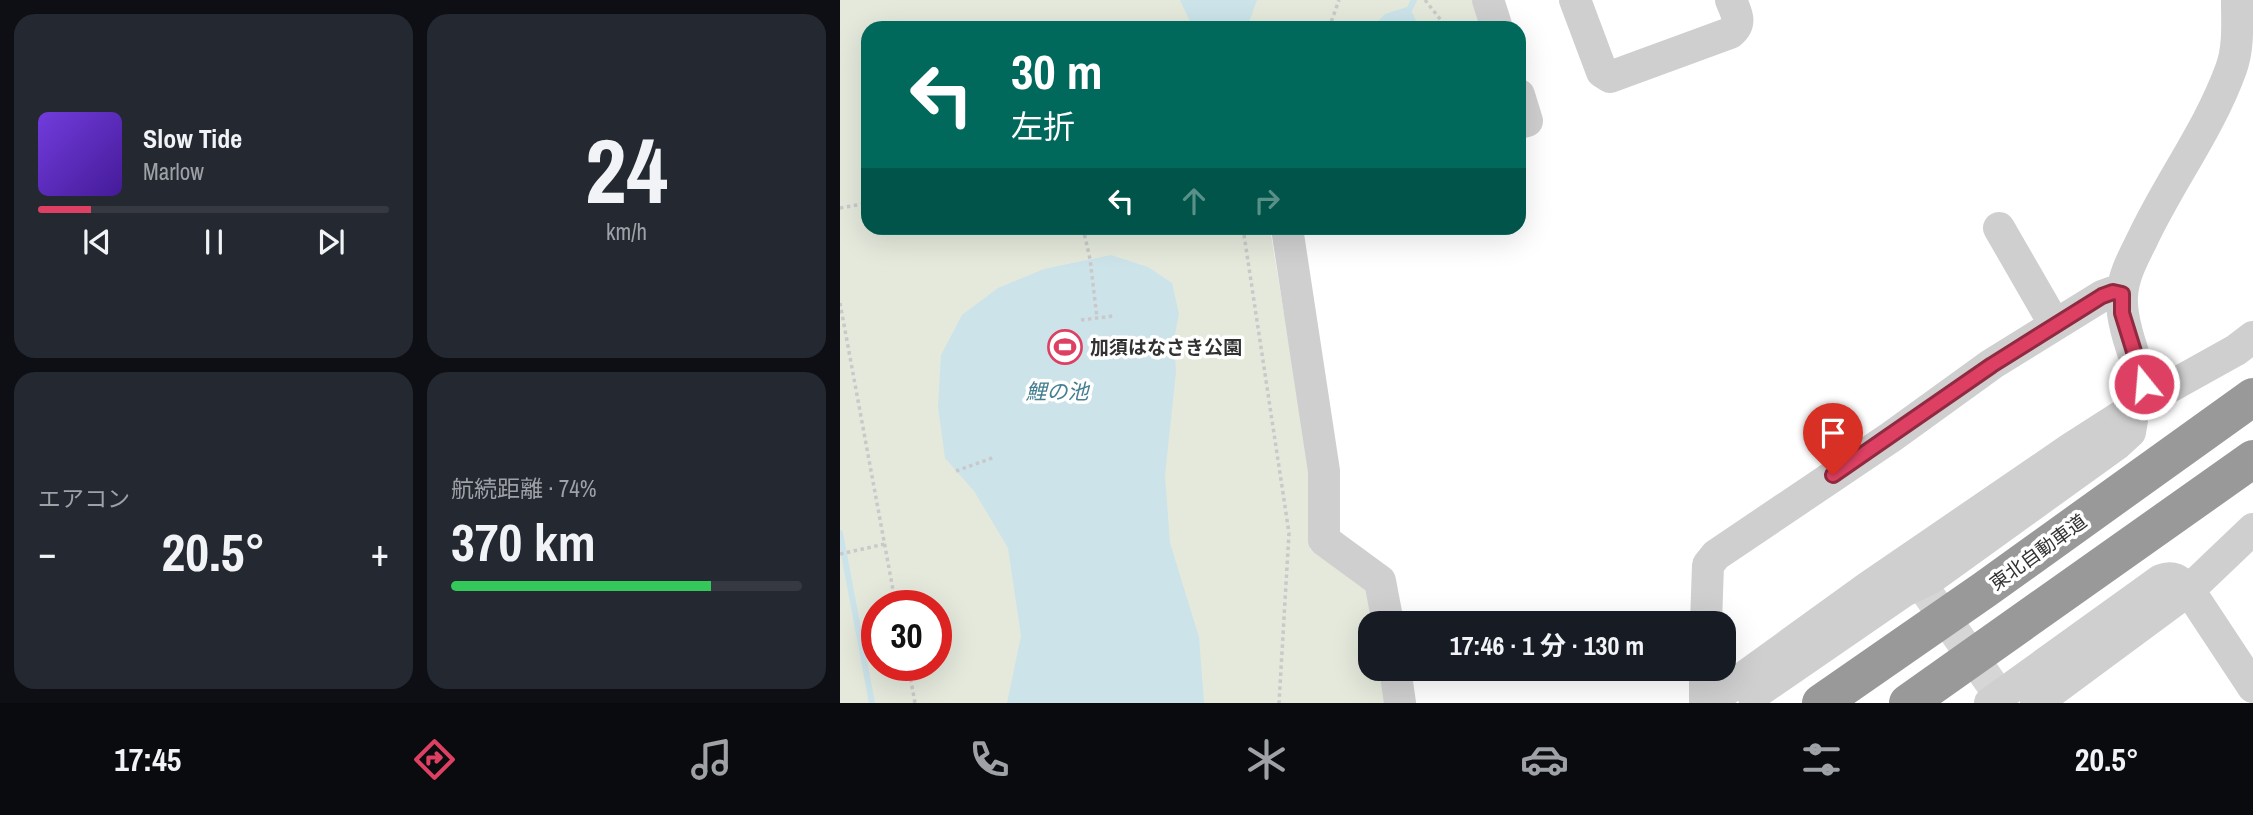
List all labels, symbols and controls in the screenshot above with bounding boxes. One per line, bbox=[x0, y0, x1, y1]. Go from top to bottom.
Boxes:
text: 30 m bbox=[1011, 38, 1103, 104]
icon: left bbox=[896, 49, 987, 140]
text: 左折 bbox=[1011, 105, 1075, 148]
text: 24 bbox=[585, 109, 668, 231]
text: Slow Tide bbox=[143, 121, 242, 156]
text: Marlow bbox=[143, 156, 204, 187]
icon: left bbox=[1102, 182, 1140, 220]
icon: ahead bbox=[1175, 182, 1213, 220]
icon: right bbox=[1248, 182, 1286, 220]
text: km/h bbox=[606, 216, 647, 247]
icon: previous bbox=[78, 223, 116, 261]
icon: pause bbox=[195, 223, 233, 261]
icon: next bbox=[312, 223, 350, 261]
sports icon: 加須はなさき公園 bbox=[1046, 328, 1084, 366]
place label: 加須はなさき公園 bbox=[1090, 334, 1242, 360]
position arrow bbox=[2107, 347, 2181, 421]
water label: 鯉の池 bbox=[1026, 377, 1090, 406]
pin bbox=[1803, 403, 1863, 475]
icon: arrive bbox=[1814, 414, 1852, 452]
text: 航続距離 · 74% bbox=[451, 473, 596, 504]
text: エアコン bbox=[38, 483, 130, 514]
text: 370 km bbox=[451, 507, 596, 577]
street label: 東北自動車道 bbox=[1984, 508, 2092, 596]
text: 20.5° bbox=[162, 517, 265, 587]
text: − bbox=[38, 527, 56, 578]
text: + bbox=[371, 527, 389, 578]
speed limit sign: 30 bbox=[861, 590, 952, 681]
text: 17:46 · 1 分 · 130 m bbox=[1450, 628, 1644, 663]
icon: directions bbox=[410, 735, 459, 784]
icon: music bbox=[687, 735, 736, 784]
icon: phone bbox=[965, 735, 1014, 784]
icon: climate bbox=[1242, 735, 1291, 784]
icon: car bbox=[1520, 735, 1569, 784]
icon: filters bbox=[1797, 735, 1846, 784]
text: 17:45 bbox=[114, 738, 181, 781]
text: 20.5° bbox=[2075, 738, 2139, 781]

